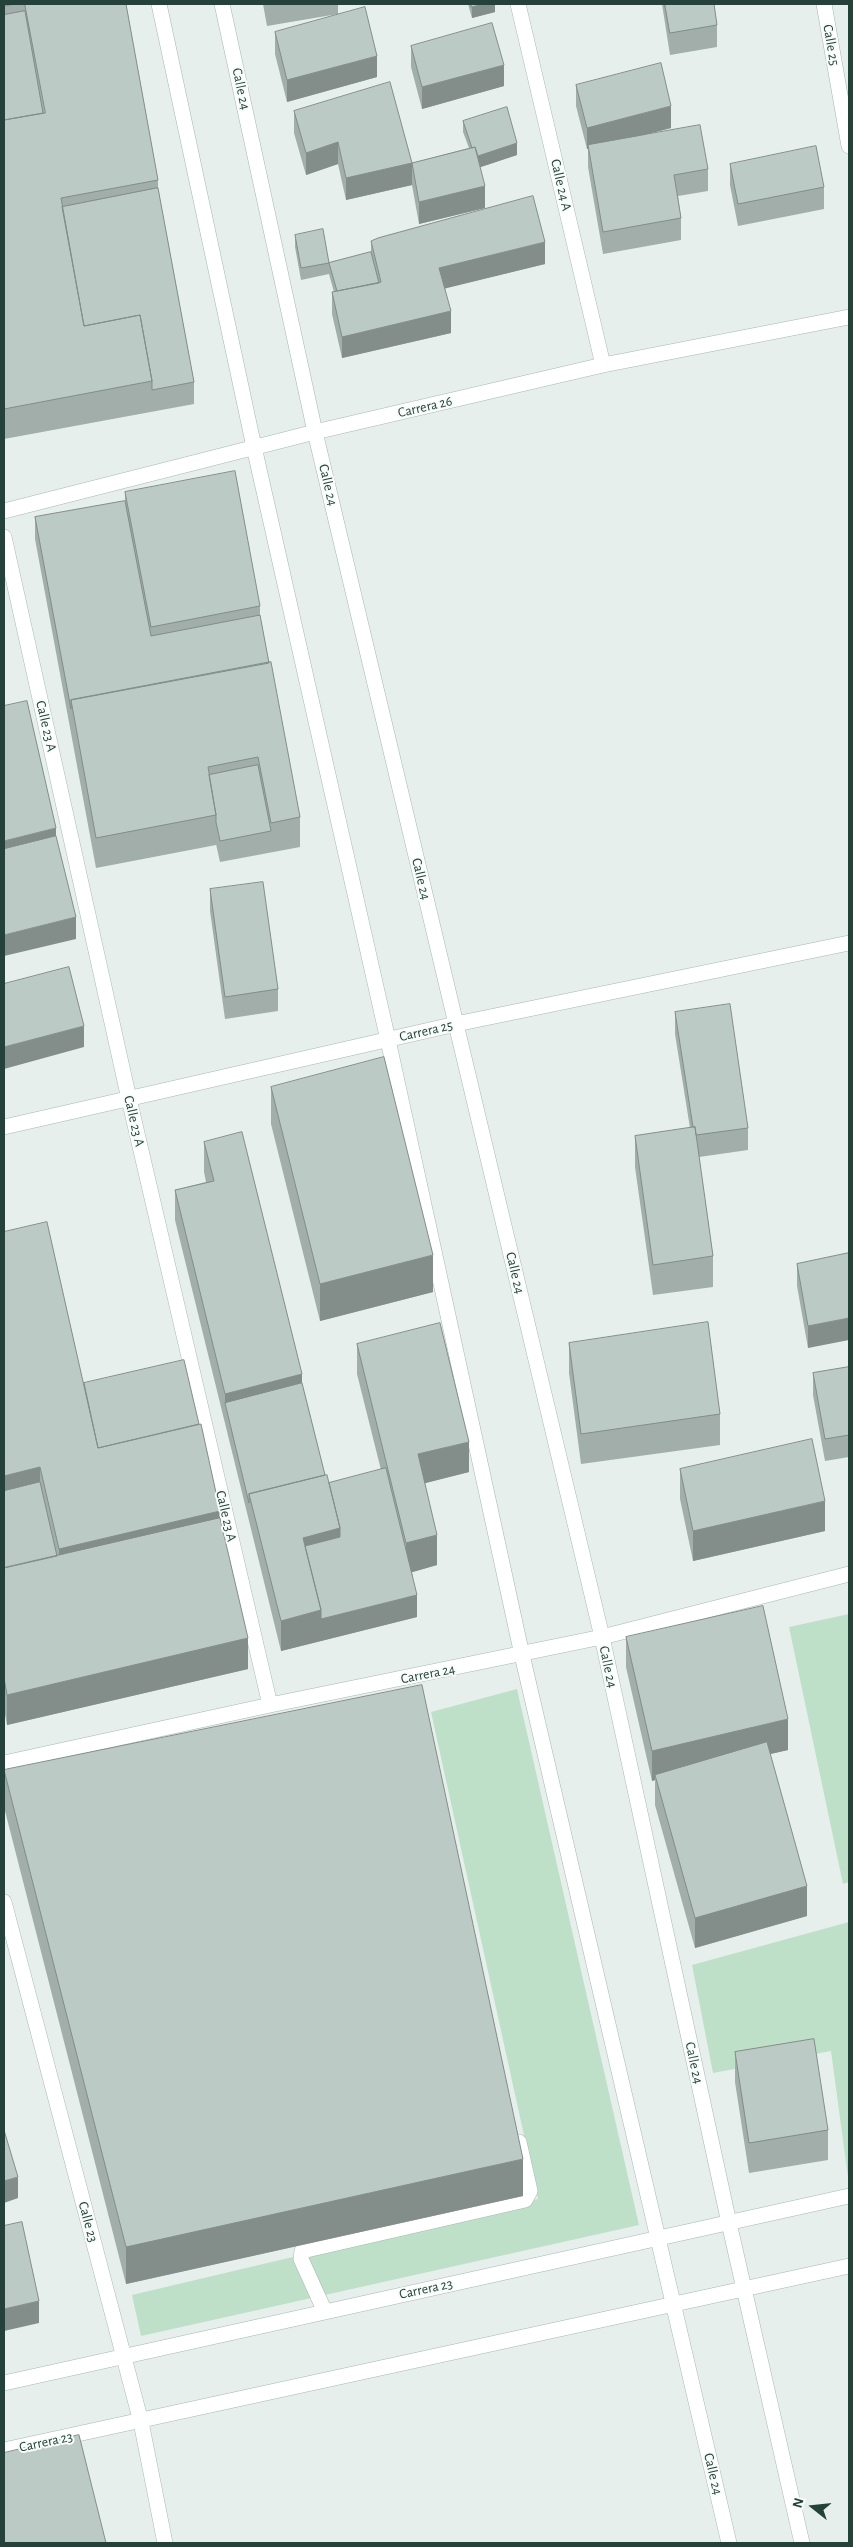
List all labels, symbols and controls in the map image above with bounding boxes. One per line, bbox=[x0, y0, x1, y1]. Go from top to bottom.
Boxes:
street label: Calle 25 bbox=[819, 23, 843, 67]
street label: Calle 24 bbox=[228, 66, 254, 112]
street label: Calle 24 A bbox=[547, 157, 575, 213]
street label: Carrera 26 bbox=[396, 393, 454, 421]
street label: Calle 24 bbox=[315, 462, 341, 508]
street label: Calle 23 A bbox=[32, 699, 60, 753]
street label: Calle 24 bbox=[408, 856, 434, 902]
street label: Carrera 25 bbox=[398, 1017, 454, 1045]
street label: Calle 23 A bbox=[120, 1094, 148, 1148]
street label: Calle 24 bbox=[502, 1250, 528, 1296]
street label: Calle 23 A bbox=[212, 1489, 240, 1543]
street label: Calle 24 bbox=[595, 1644, 621, 1690]
street label: Carrera 24 bbox=[399, 1660, 457, 1688]
street label: Calle 24 bbox=[681, 2040, 707, 2086]
street label: Calle 23 bbox=[75, 2200, 101, 2244]
street label: Carrera 23 bbox=[398, 2275, 454, 2303]
street label: Carrera 23 bbox=[18, 2428, 74, 2456]
street label: Calle 24 bbox=[700, 2451, 726, 2497]
north arrow bbox=[788, 2482, 838, 2532]
text: N bbox=[791, 2496, 807, 2509]

